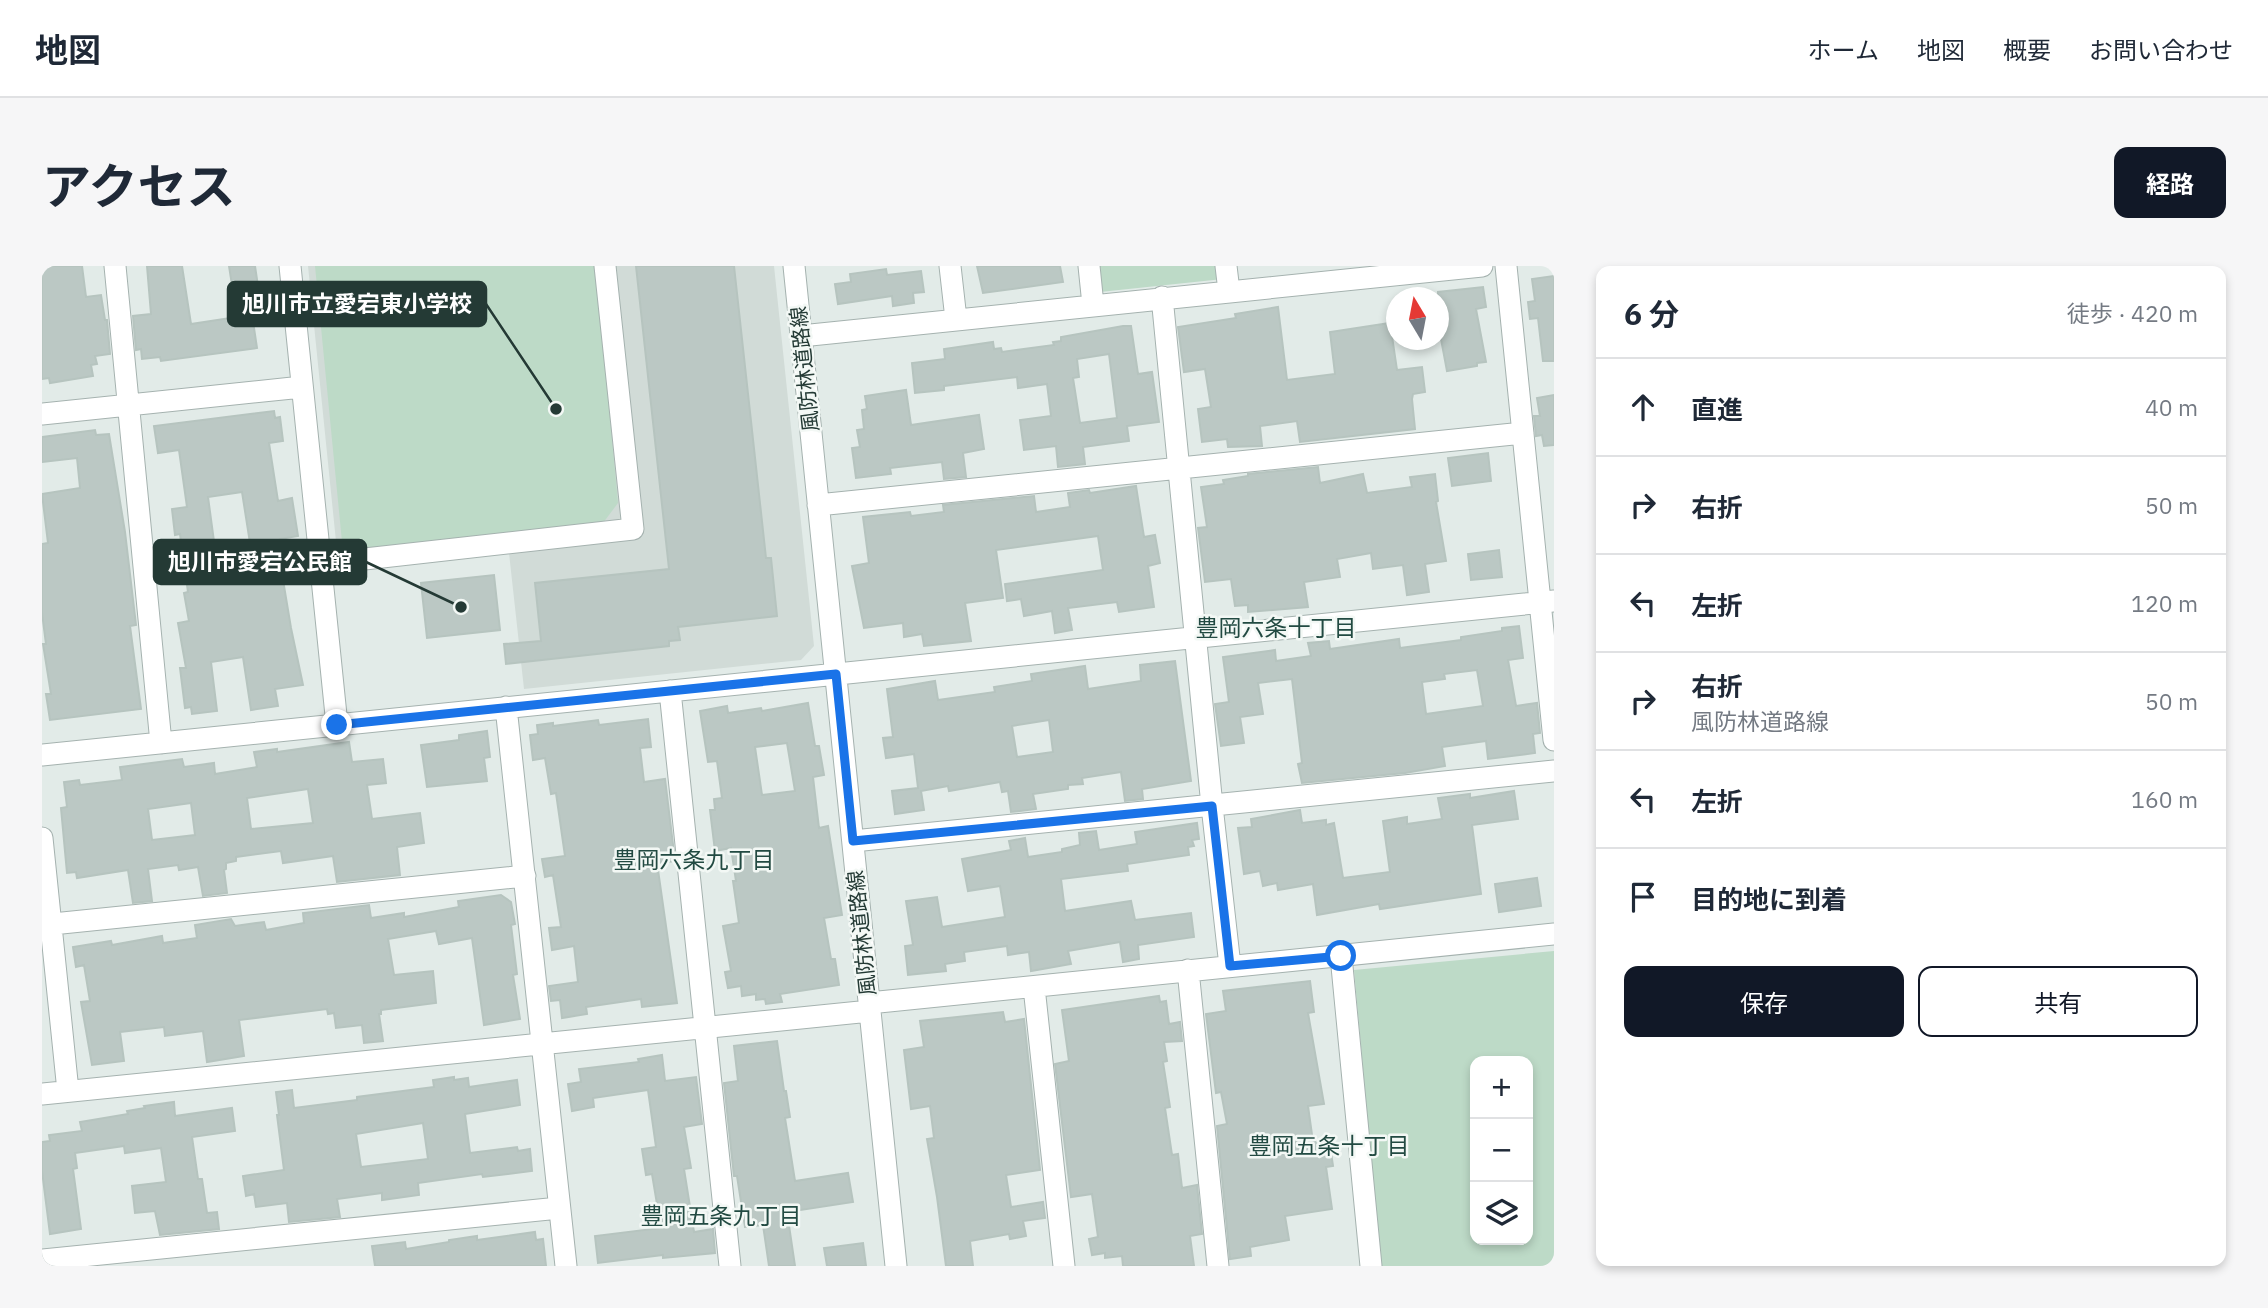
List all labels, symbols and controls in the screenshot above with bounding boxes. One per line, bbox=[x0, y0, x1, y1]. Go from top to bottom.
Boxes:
text: 地図 bbox=[35, 28, 101, 71]
text: ホーム bbox=[1808, 34, 1879, 66]
text: 地図 bbox=[1917, 34, 1965, 66]
text: 概要 bbox=[2003, 34, 2051, 66]
text: お問い合わせ bbox=[2089, 34, 2233, 66]
button: 経路 bbox=[2114, 147, 2226, 218]
text: アクセス bbox=[42, 154, 236, 217]
callout: 旭川市立愛宕東小学校 bbox=[228, 282, 486, 326]
north arrow bbox=[1386, 287, 1449, 350]
text: 旭川市立愛宕東小学校 bbox=[242, 288, 472, 318]
text: 6 分 bbox=[1624, 294, 1679, 333]
text: 徒歩 · 420 m bbox=[2067, 298, 2198, 328]
street label: 風防林道路線 bbox=[783, 305, 825, 433]
icon: ahead bbox=[1624, 388, 1662, 426]
text: 直進 bbox=[1691, 392, 1743, 426]
text: 40 m bbox=[2145, 392, 2198, 422]
icon: right bbox=[1624, 486, 1662, 524]
text: 右折 bbox=[1691, 490, 1743, 524]
text: 50 m bbox=[2145, 490, 2198, 520]
callout: 旭川市愛宕公民館 bbox=[154, 540, 366, 584]
text: 旭川市愛宕公民館 bbox=[168, 546, 352, 576]
icon: left bbox=[1624, 584, 1662, 622]
text: 左折 bbox=[1691, 588, 1743, 622]
text: 120 m bbox=[2131, 588, 2198, 618]
district label: 豊岡六条十丁目 bbox=[1196, 612, 1357, 642]
text: 右折 bbox=[1691, 669, 1743, 703]
icon: right bbox=[1624, 682, 1662, 720]
text: 50 m bbox=[2145, 686, 2198, 716]
text: 風防林道路線 bbox=[1691, 706, 1829, 736]
route end bbox=[321, 709, 352, 740]
icon: left bbox=[1624, 780, 1662, 818]
text: 左折 bbox=[1691, 784, 1743, 818]
text: 160 m bbox=[2131, 784, 2198, 814]
district label: 豊岡六条九丁目 bbox=[614, 844, 775, 874]
street label: 風防林道路線 bbox=[840, 869, 882, 997]
icon: arrive bbox=[1624, 878, 1662, 916]
text: 目的地に到着 bbox=[1691, 882, 1847, 916]
route start bbox=[1325, 940, 1356, 971]
button: 保存 bbox=[1624, 966, 1904, 1037]
button: 共有 bbox=[1918, 966, 2198, 1037]
map controls bbox=[1470, 1056, 1533, 1245]
button: + bbox=[1470, 1056, 1533, 1119]
button: − bbox=[1470, 1119, 1533, 1182]
district label: 豊岡五条十丁目 bbox=[1249, 1130, 1410, 1160]
button: layers bbox=[1470, 1182, 1533, 1245]
district label: 豊岡五条九丁目 bbox=[641, 1200, 802, 1230]

